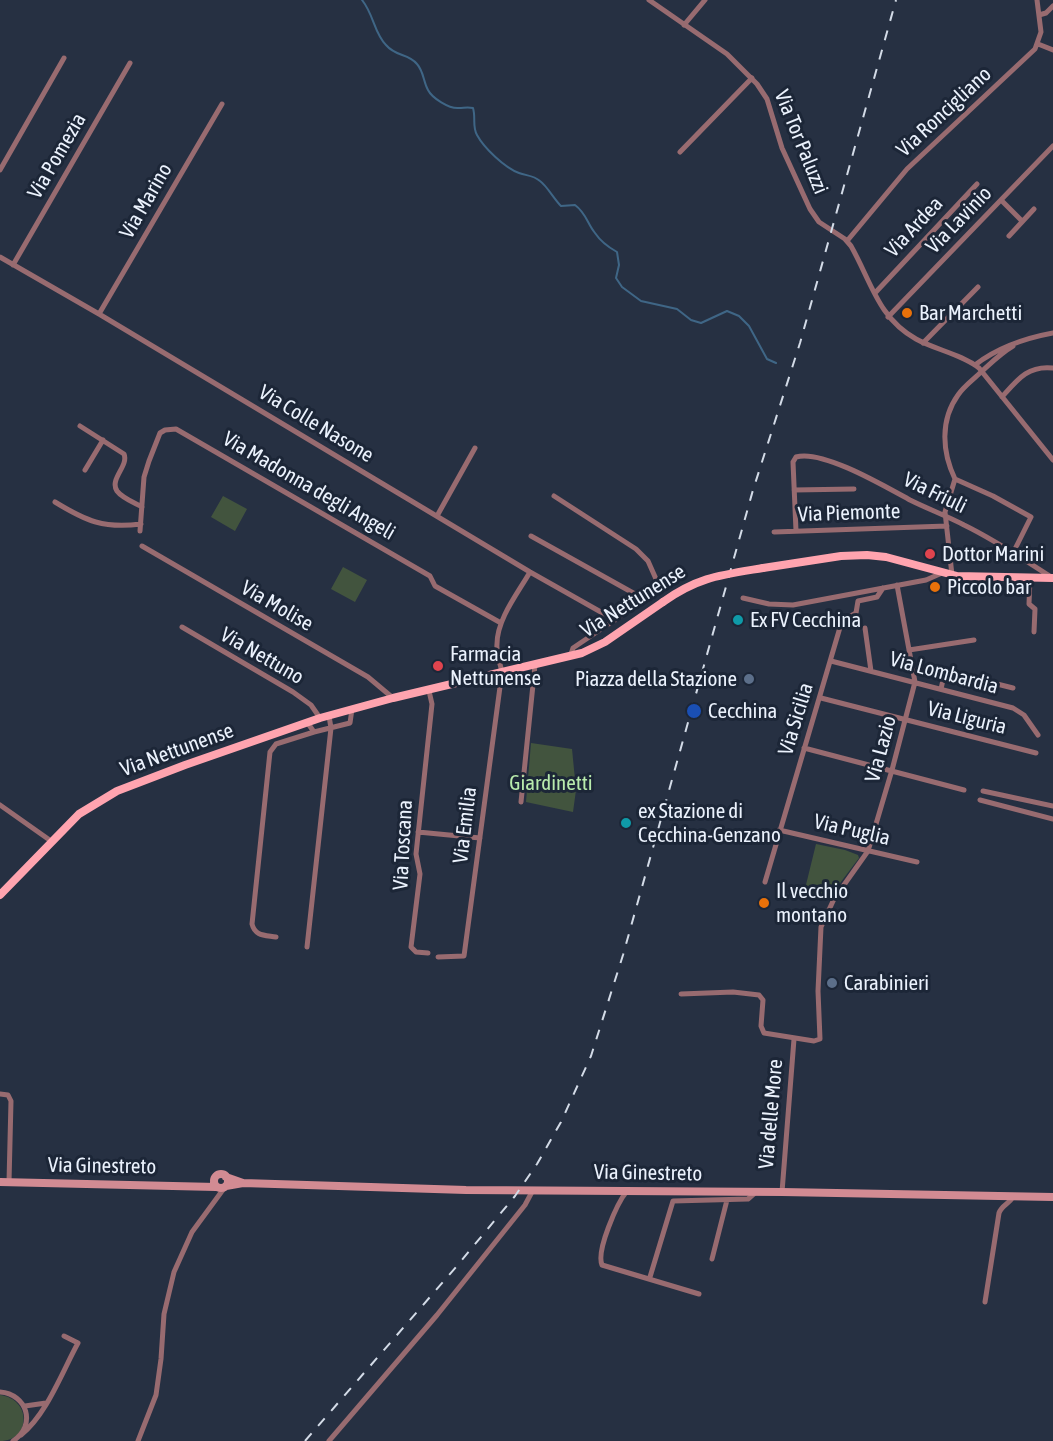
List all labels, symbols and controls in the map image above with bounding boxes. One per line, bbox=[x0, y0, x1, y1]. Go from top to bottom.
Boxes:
street label: Via Roncigliano bbox=[891, 62, 997, 162]
street label: Via Tor Paluzzi bbox=[769, 86, 833, 198]
street label: Via Pomezia bbox=[22, 109, 92, 203]
street label: Via Marino bbox=[114, 159, 178, 243]
street label: Via Lavinio bbox=[921, 181, 997, 259]
street label: Via Ardea bbox=[880, 192, 948, 262]
place label: Bar Marchetti bbox=[919, 300, 1022, 326]
marker: Bar Marchetti bbox=[900, 306, 914, 320]
street label: Via Colle Nasone bbox=[254, 380, 378, 468]
street label: Via Madonna degli Angeli bbox=[218, 426, 400, 546]
street label: Via Friuli bbox=[899, 467, 971, 519]
street label: Via Piemonte bbox=[797, 499, 901, 527]
place label: Dottor Marini bbox=[942, 541, 1044, 567]
marker: Dottor Marini bbox=[923, 547, 937, 561]
street label: Via Nettunense bbox=[576, 559, 690, 643]
place label: Piccolo bar bbox=[947, 574, 1031, 600]
street label: Via Molise bbox=[236, 575, 318, 637]
marker: Piccolo bar bbox=[928, 580, 942, 594]
place label: Ex FV Cecchina bbox=[750, 607, 861, 633]
marker: Ex FV Cecchina bbox=[731, 613, 745, 627]
street label: Via Nettuno bbox=[216, 622, 308, 690]
place label: Farmacia Nettunense bbox=[450, 641, 541, 691]
street label: Via Lombardia bbox=[887, 646, 1001, 700]
marker: Farmacia Nettunense bbox=[431, 659, 445, 673]
place label: Piazza della Stazione bbox=[575, 666, 737, 692]
marker: Piazza della Stazione bbox=[742, 672, 756, 686]
street label: Via Sicilia bbox=[773, 680, 819, 758]
street label: Via Liguria bbox=[925, 696, 1009, 740]
place label: Cecchina bbox=[708, 698, 777, 724]
marker: Cecchina bbox=[685, 702, 703, 720]
street label: Via Lazio bbox=[860, 713, 902, 785]
street label: Via Nettunense bbox=[117, 718, 237, 782]
park label: Giardinetti bbox=[509, 770, 593, 796]
street label: Via Emilia bbox=[448, 785, 482, 865]
place label: ex Stazione di Cecchina-Genzano bbox=[638, 798, 781, 848]
street label: Via Toscana bbox=[388, 799, 418, 891]
street label: Via Puglia bbox=[811, 809, 893, 851]
marker: ex Stazione di Cecchina-Genzano bbox=[619, 816, 633, 830]
place label: Il vecchio montano bbox=[776, 878, 848, 928]
marker: Il vecchio montano bbox=[757, 896, 771, 910]
place label: Carabinieri bbox=[844, 970, 929, 996]
marker: Carabinieri bbox=[825, 976, 839, 990]
street label: Via delle More bbox=[754, 1058, 788, 1170]
street label: Via Ginestreto bbox=[48, 1152, 156, 1180]
street label: Via Ginestreto bbox=[594, 1159, 702, 1187]

